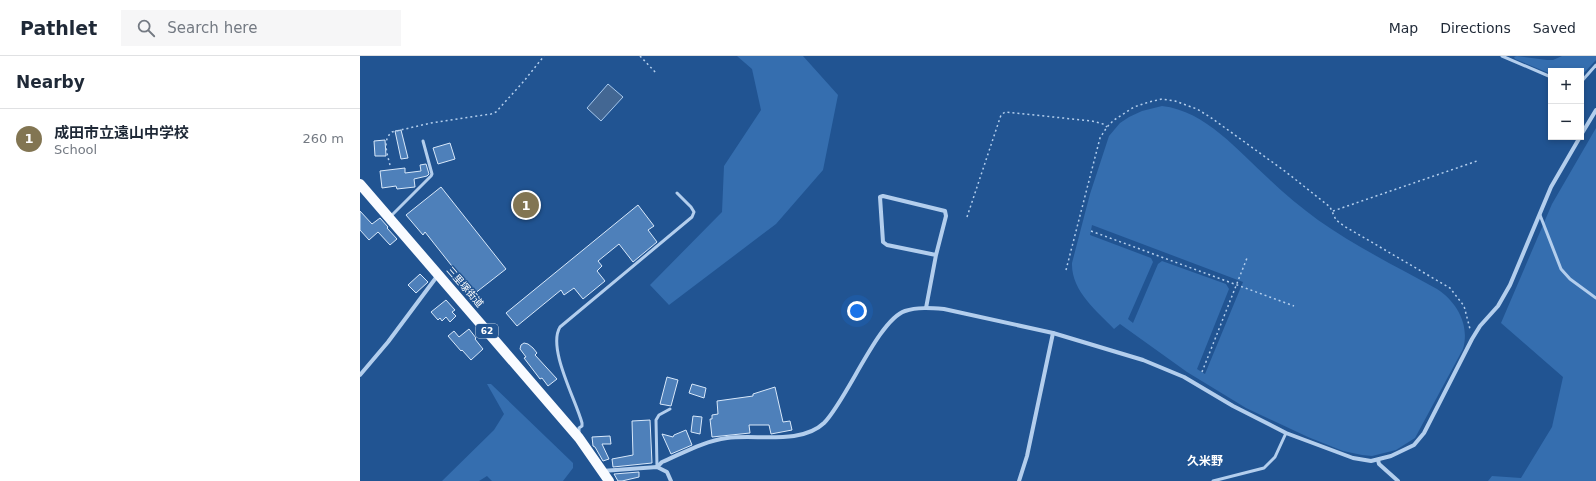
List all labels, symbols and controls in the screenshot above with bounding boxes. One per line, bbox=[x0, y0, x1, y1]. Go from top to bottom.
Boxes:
search box bbox=[121, 10, 401, 46]
text: Pathlet bbox=[20, 17, 97, 39]
icon: search bbox=[135, 17, 157, 39]
text: Search here bbox=[167, 19, 257, 37]
text: Map bbox=[1389, 20, 1418, 36]
text: Directions bbox=[1440, 20, 1511, 36]
text: Saved bbox=[1533, 20, 1576, 36]
map controls bbox=[1548, 68, 1584, 140]
button: + bbox=[1548, 68, 1584, 104]
text: Nearby bbox=[16, 72, 85, 92]
button: − bbox=[1548, 104, 1584, 140]
text: 成田市立遠山中学校 bbox=[54, 124, 189, 142]
text: 1 bbox=[24, 131, 34, 146]
text: 260 m bbox=[302, 131, 344, 146]
text: School bbox=[54, 142, 97, 157]
pin: 1 bbox=[513, 190, 539, 220]
street label: 三里塚街道 bbox=[444, 265, 486, 309]
your location bbox=[847, 301, 867, 321]
road number: 62 bbox=[476, 324, 498, 338]
district label: 久米野 bbox=[1187, 454, 1223, 468]

